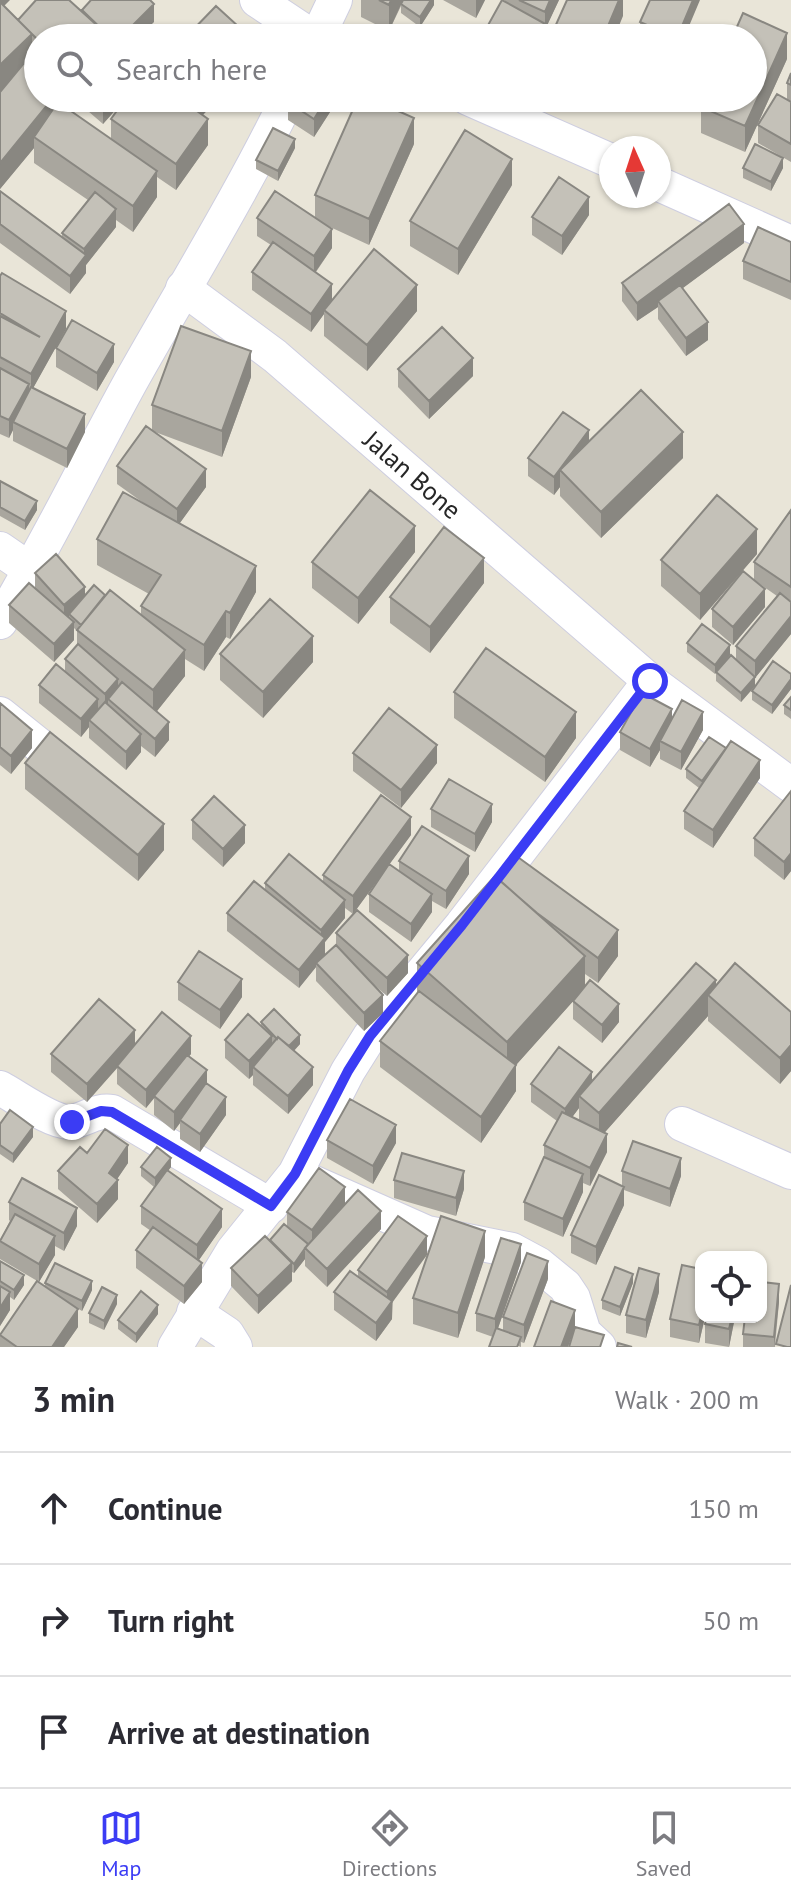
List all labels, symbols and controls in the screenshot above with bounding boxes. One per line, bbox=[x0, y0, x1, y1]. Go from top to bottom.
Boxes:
search box bbox=[24, 24, 767, 112]
icon: search bbox=[52, 46, 96, 90]
text: Search here bbox=[116, 49, 267, 88]
north arrow bbox=[599, 136, 671, 208]
street label: Jalan Bone bbox=[356, 423, 468, 526]
route start bbox=[632, 663, 668, 699]
route end bbox=[54, 1104, 90, 1140]
map controls bbox=[695, 1251, 767, 1323]
button: locate bbox=[695, 1251, 767, 1323]
text: 3 min bbox=[32, 1377, 115, 1421]
text: Walk · 200 m bbox=[615, 1383, 759, 1416]
icon: ahead bbox=[32, 1486, 76, 1530]
text: Continue bbox=[108, 1489, 222, 1528]
text: 150 m bbox=[688, 1492, 759, 1525]
icon: right bbox=[32, 1598, 76, 1642]
text: Turn right bbox=[108, 1601, 234, 1640]
text: 50 m bbox=[703, 1604, 759, 1637]
icon: arrive bbox=[32, 1710, 76, 1754]
text: Arrive at destination bbox=[108, 1713, 370, 1752]
tab: Map bbox=[99, 1806, 143, 1882]
tab: Directions bbox=[342, 1806, 437, 1882]
tab: Saved bbox=[636, 1806, 692, 1882]

